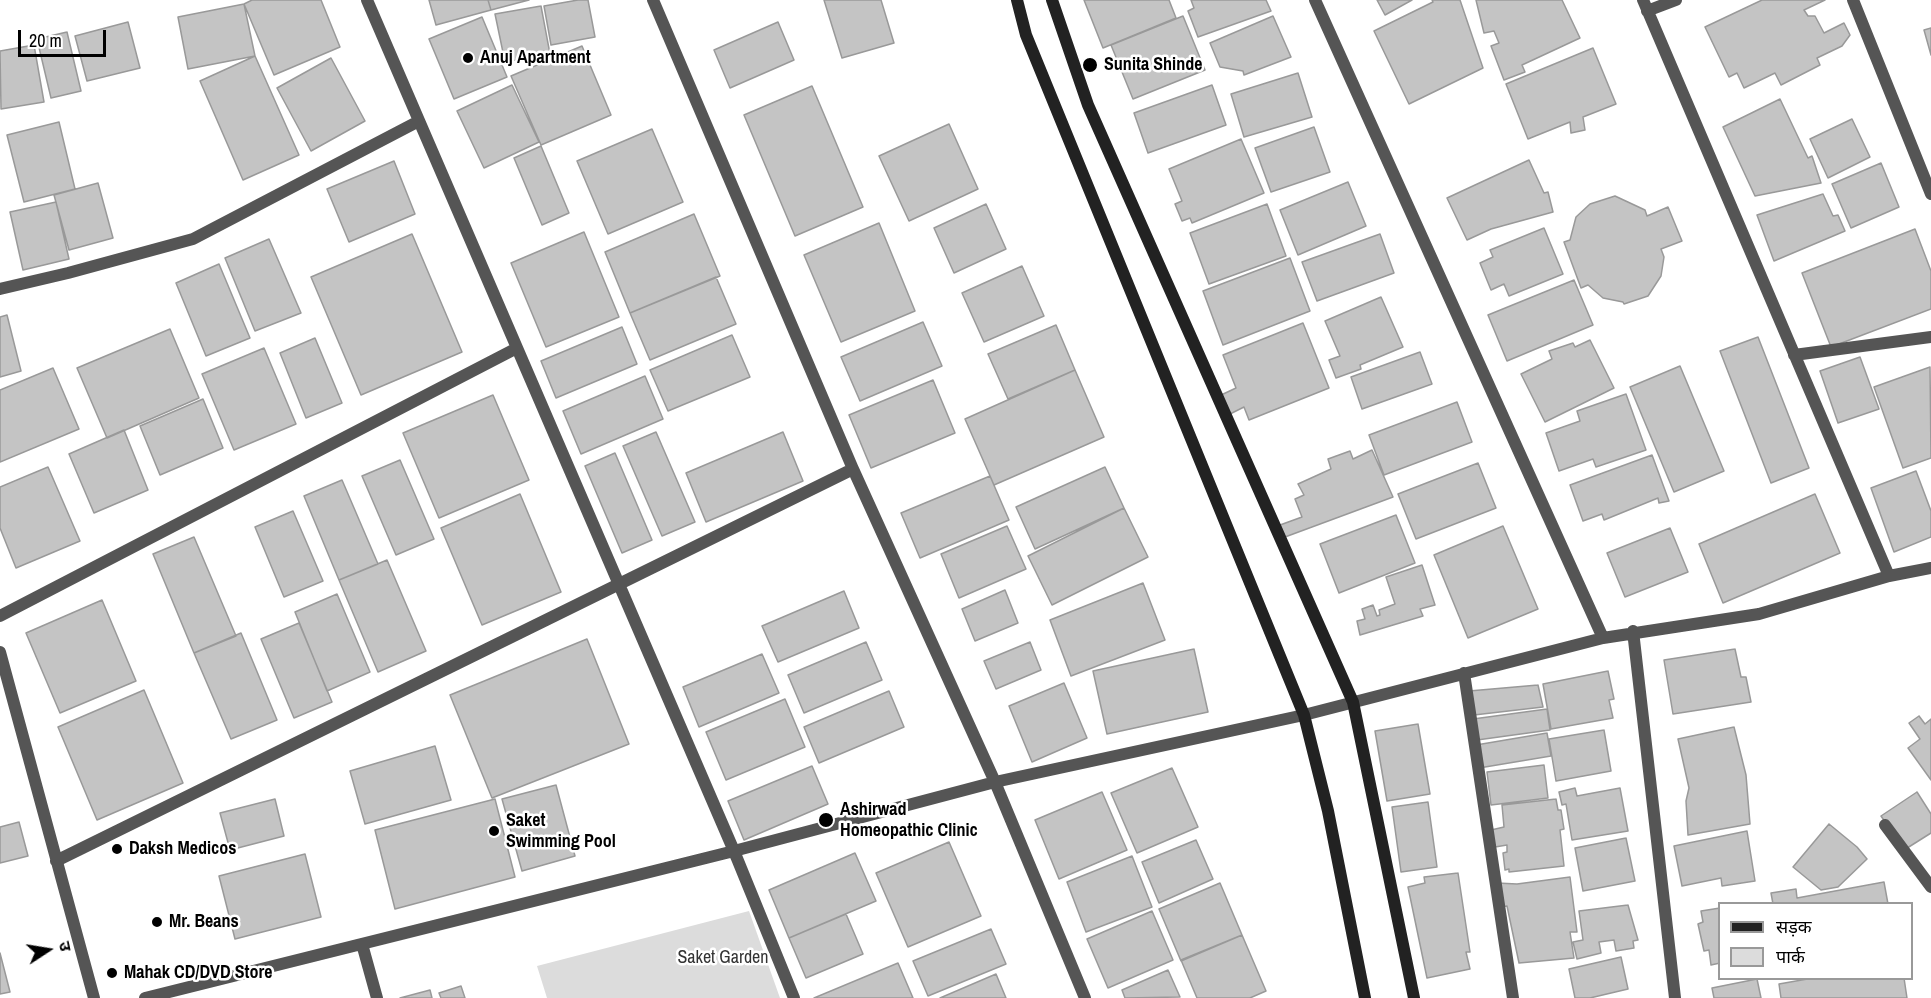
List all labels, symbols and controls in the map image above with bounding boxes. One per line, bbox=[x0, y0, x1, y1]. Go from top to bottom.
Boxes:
scale bar bbox=[21, 18, 110, 56]
text: 20 m bbox=[29, 28, 62, 53]
place label: Anuj Apartment bbox=[480, 47, 591, 69]
marker: Anuj Apartment bbox=[461, 51, 475, 65]
place label: Sunita Shinde bbox=[1104, 54, 1202, 76]
marker: Sunita Shinde bbox=[1081, 56, 1099, 74]
place label: Ashirwad Homeopathic Clinic bbox=[840, 799, 978, 842]
place label: Saket Swimming Pool bbox=[506, 810, 616, 852]
marker: Ashirwad Homeopathic Clinic bbox=[817, 811, 835, 829]
marker: Saket Swimming Pool bbox=[487, 824, 501, 838]
place label: Daksh Medicos bbox=[129, 838, 236, 860]
marker: Daksh Medicos bbox=[110, 842, 124, 856]
legend bbox=[1718, 902, 1913, 980]
place label: Mr. Beans bbox=[169, 911, 239, 933]
text: सड़क bbox=[1776, 914, 1812, 939]
marker: Mr. Beans bbox=[150, 915, 164, 929]
north arrow bbox=[18, 920, 78, 980]
text: उ bbox=[54, 939, 77, 953]
text: पार्क bbox=[1776, 944, 1805, 969]
park label: Saket Garden bbox=[677, 947, 769, 969]
place label: Mahak CD/DVD Store bbox=[124, 962, 272, 984]
marker: Mahak CD/DVD Store bbox=[105, 966, 119, 980]

